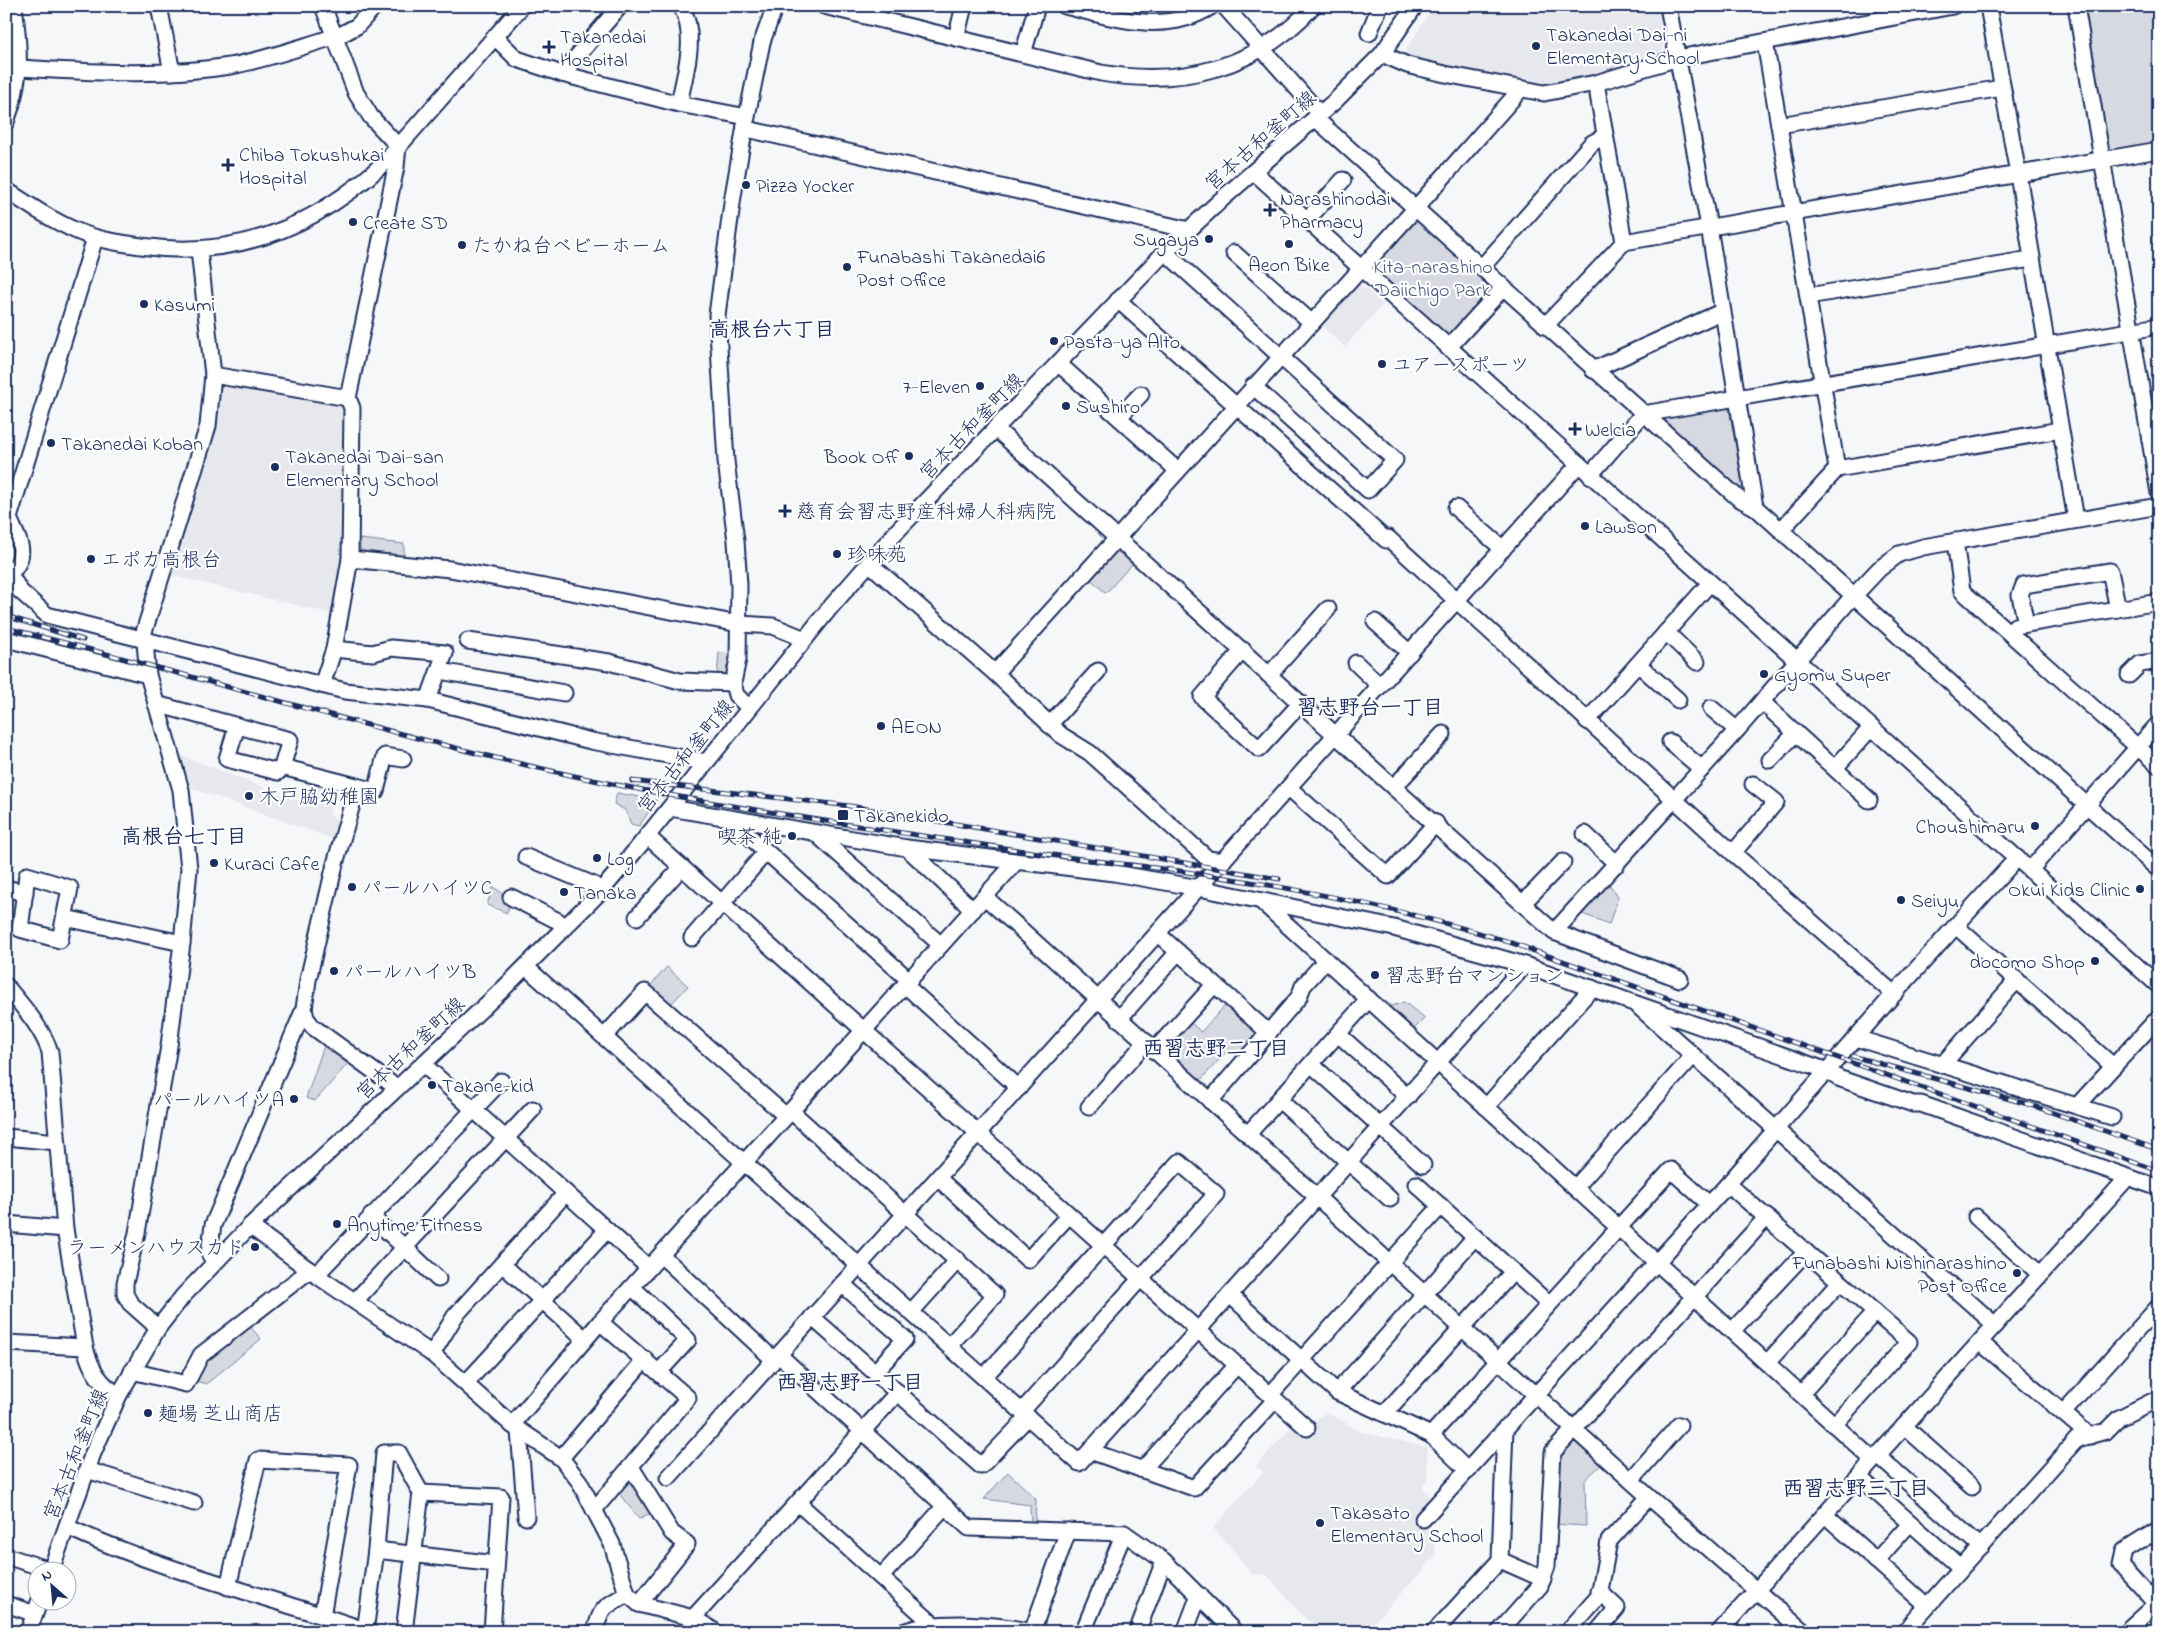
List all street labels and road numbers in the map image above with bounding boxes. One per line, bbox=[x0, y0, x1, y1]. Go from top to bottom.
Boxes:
street label: 宮本古和釜町線 bbox=[1199, 85, 1324, 199]
street label: 宮本古和釜町線 bbox=[914, 367, 1032, 488]
street label: 宮本古和釜町線 bbox=[632, 694, 742, 821]
street label: 宮本古和釜町線 bbox=[351, 991, 473, 1108]
street label: 宮本古和釜町線 bbox=[38, 1385, 117, 1525]

